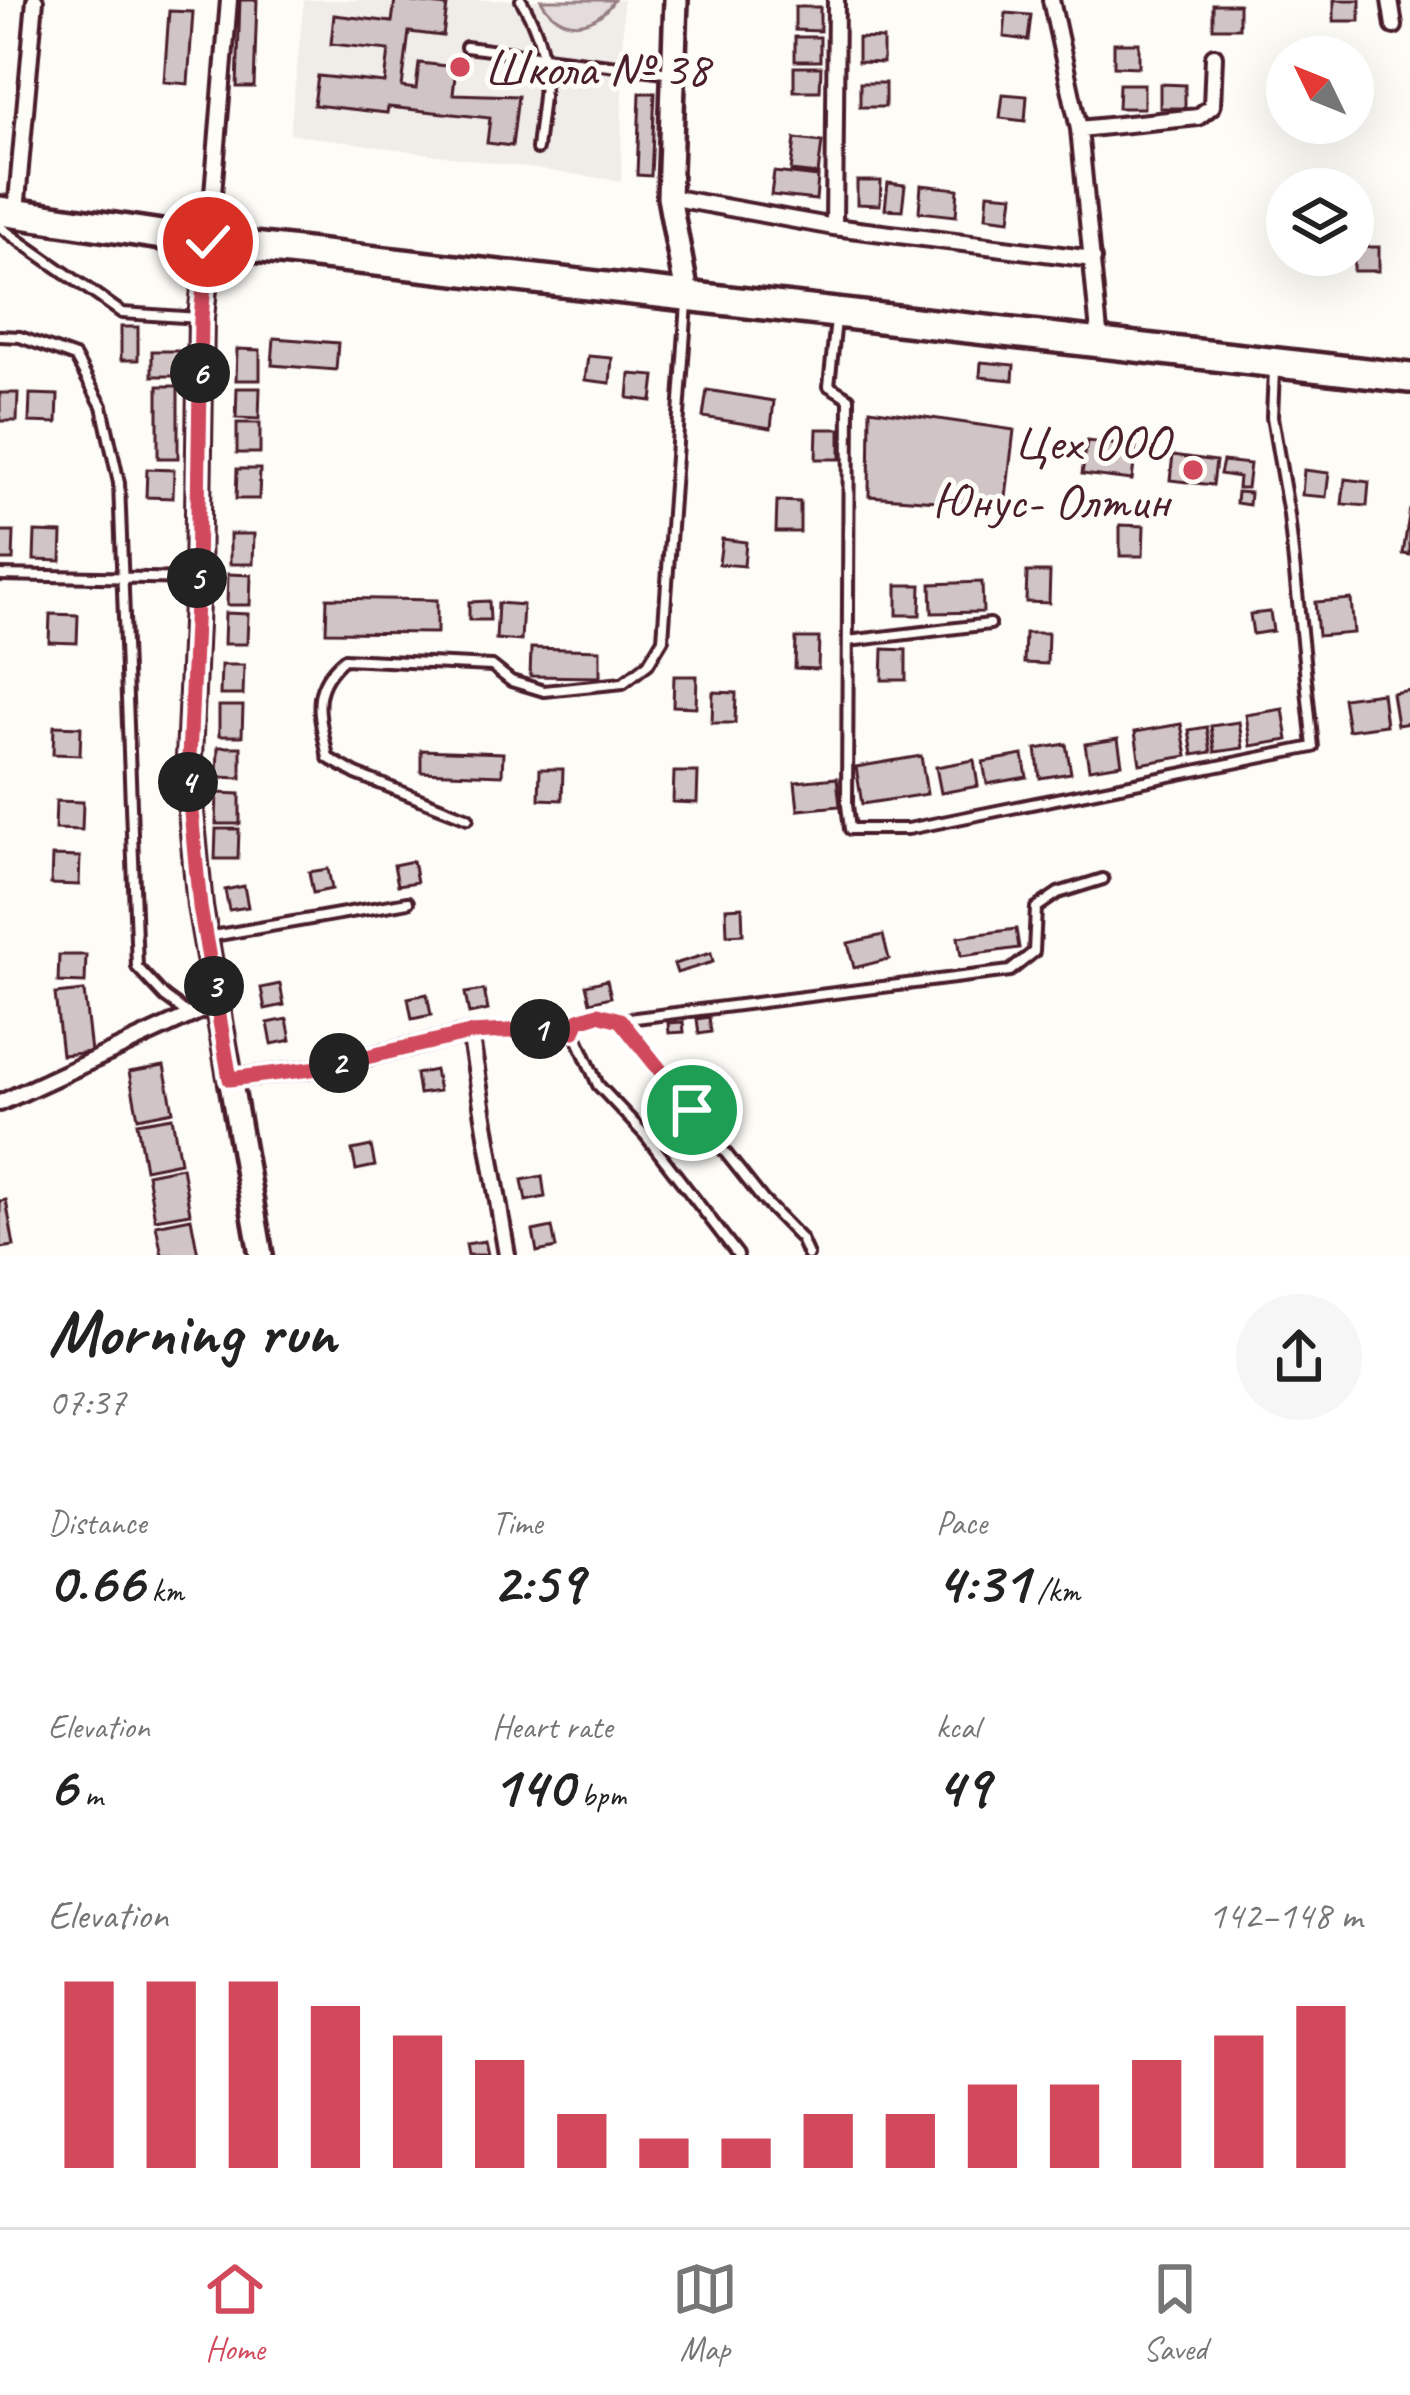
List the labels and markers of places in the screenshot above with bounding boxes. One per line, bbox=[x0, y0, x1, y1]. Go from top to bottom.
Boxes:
place label: Школа № 38 bbox=[484, 36, 714, 100]
marker: Школа № 38 bbox=[447, 54, 473, 80]
pin bbox=[157, 191, 259, 293]
pin: 6 bbox=[170, 343, 230, 403]
place label: Цех ООО Юнус- Олтин bbox=[933, 410, 1174, 533]
marker: Цех ООО Юнус- Олтин bbox=[1180, 457, 1206, 483]
pin: 5 bbox=[167, 548, 227, 608]
pin: 4 bbox=[158, 752, 218, 812]
pin: 3 bbox=[184, 956, 244, 1016]
pin: 1 bbox=[510, 999, 570, 1059]
pin: 2 bbox=[309, 1033, 369, 1093]
pin bbox=[641, 1059, 743, 1161]

